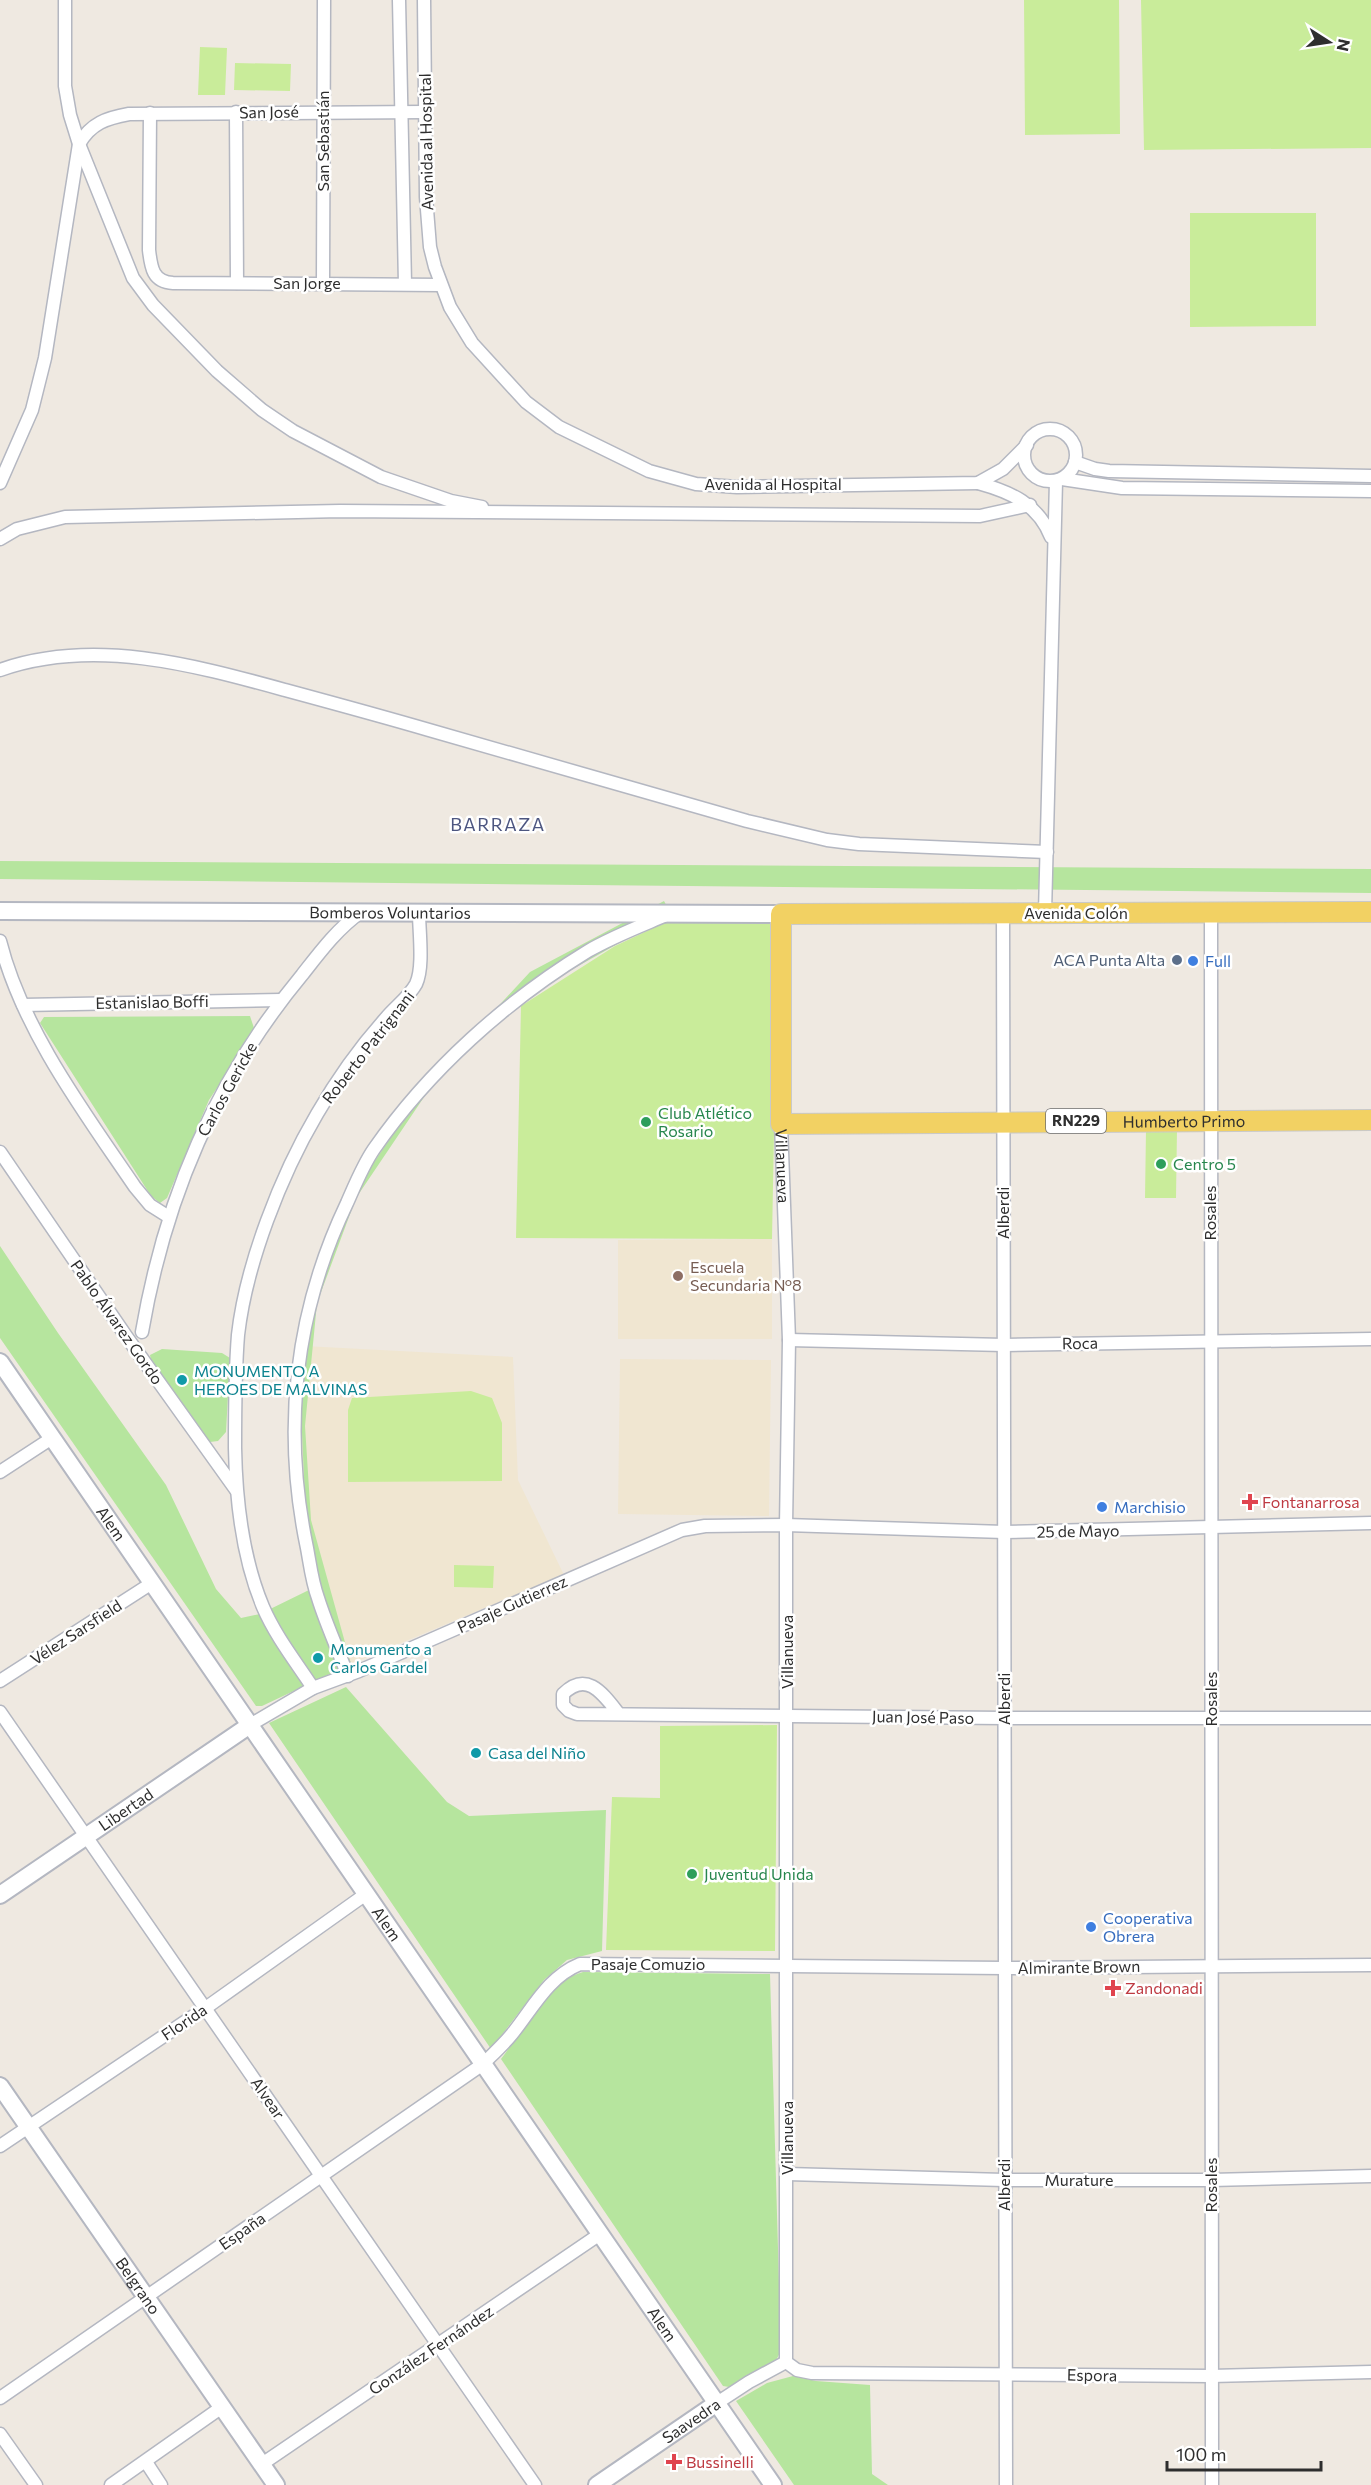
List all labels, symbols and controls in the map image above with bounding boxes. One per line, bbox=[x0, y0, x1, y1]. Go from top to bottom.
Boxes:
north arrow bbox=[1299, 12, 1359, 72]
text: N bbox=[1334, 37, 1355, 53]
street label: Avenida al Hospital bbox=[415, 73, 436, 211]
street label: San Sebastián bbox=[313, 90, 332, 192]
street label: San José bbox=[239, 101, 299, 122]
street label: San Jorge bbox=[273, 273, 341, 292]
street label: Avenida al Hospital bbox=[704, 474, 842, 493]
district label: BARRAZA bbox=[450, 813, 546, 835]
street label: Bomberos Voluntarios bbox=[309, 902, 471, 922]
street label: Avenida Colón bbox=[1024, 903, 1128, 922]
place label: ACA Punta Alta bbox=[1053, 950, 1165, 969]
place label: Full bbox=[1205, 951, 1231, 970]
marker: ACA Punta Alta bbox=[1170, 953, 1184, 967]
marker: Full bbox=[1186, 954, 1200, 968]
street label: Roberto Patrignani bbox=[318, 986, 418, 1107]
street label: Estanislao Boffi bbox=[95, 991, 209, 1012]
street label: Carlos Gericke bbox=[193, 1038, 260, 1139]
place label: Club Atlético Rosario bbox=[658, 1103, 752, 1140]
road number: RN229 bbox=[1046, 1109, 1106, 1133]
street label: Humberto Primo bbox=[1123, 1111, 1245, 1131]
marker: Club Atlético Rosario bbox=[639, 1115, 653, 1129]
street label: Villanueva bbox=[772, 1128, 794, 1203]
place label: Centro 5 bbox=[1173, 1154, 1236, 1173]
marker: Centro 5 bbox=[1154, 1157, 1168, 1171]
street label: Rosales bbox=[1200, 1185, 1219, 1241]
street label: Alberdi bbox=[993, 1187, 1012, 1239]
street label: Pablo Álvarez Gordo bbox=[67, 1256, 168, 1388]
place label: Escuela Secundaria Nº8 bbox=[690, 1257, 802, 1294]
marker: Escuela Secundaria Nº8 bbox=[671, 1269, 685, 1283]
street label: Roca bbox=[1062, 1333, 1098, 1352]
place label: MONUMENTO A HEROES DE MALVINAS bbox=[194, 1361, 368, 1398]
marker: MONUMENTO A HEROES DE MALVINAS bbox=[175, 1373, 189, 1387]
place label: Fontanarrosa bbox=[1262, 1492, 1360, 1511]
marker: Fontanarrosa bbox=[1243, 1495, 1257, 1509]
place label: Marchisio bbox=[1114, 1497, 1186, 1516]
marker: Marchisio bbox=[1095, 1500, 1109, 1514]
street label: Alem bbox=[93, 1502, 130, 1544]
street label: 25 de Mayo bbox=[1036, 1520, 1120, 1541]
street label: Pasaje Gutierrez bbox=[454, 1571, 570, 1636]
street label: Vélez Sarsfield bbox=[26, 1595, 125, 1668]
street label: Villanueva bbox=[777, 1615, 796, 1689]
place label: Monumento a Carlos Gardel bbox=[330, 1639, 432, 1676]
marker: Monumento a Carlos Gardel bbox=[311, 1651, 325, 1665]
street label: Rosales bbox=[1201, 1671, 1220, 1727]
street label: Alberdi bbox=[994, 1673, 1013, 1725]
street label: Juan José Paso bbox=[872, 1706, 974, 1727]
place label: Casa del Niño bbox=[488, 1743, 586, 1762]
marker: Casa del Niño bbox=[469, 1746, 483, 1760]
street label: Libertad bbox=[95, 1784, 156, 1834]
place label: Juventud Unida bbox=[704, 1864, 814, 1883]
marker: Juventud Unida bbox=[685, 1867, 699, 1881]
street label: Alem bbox=[369, 1903, 406, 1944]
place label: Cooperativa Obrera bbox=[1103, 1908, 1193, 1945]
marker: Cooperativa Obrera bbox=[1084, 1920, 1098, 1934]
street label: Pasaje Comuzio bbox=[591, 1954, 705, 1973]
street label: Almirante Brown bbox=[1018, 1956, 1140, 1977]
place label: Zandonadi bbox=[1125, 1978, 1203, 1997]
marker: Zandonadi bbox=[1106, 1981, 1120, 1995]
street label: Florida bbox=[157, 1999, 210, 2044]
street label: Alvear bbox=[248, 2073, 290, 2123]
street label: Villanueva bbox=[777, 2101, 796, 2175]
street label: Rosales bbox=[1201, 2157, 1220, 2213]
street label: Alberdi bbox=[994, 2159, 1013, 2211]
street label: Murature bbox=[1045, 2170, 1113, 2189]
street label: España bbox=[215, 2208, 269, 2253]
street label: Belgrano bbox=[112, 2253, 165, 2318]
street label: González Fernández bbox=[365, 2301, 497, 2398]
street label: Alem bbox=[644, 2303, 681, 2345]
street label: Espora bbox=[1067, 2365, 1117, 2384]
street label: Saavedra bbox=[658, 2394, 724, 2447]
scale bar bbox=[1167, 2434, 1322, 2472]
text: 100 m bbox=[1176, 2443, 1226, 2465]
place label: Bussinelli bbox=[686, 2452, 754, 2471]
marker: Bussinelli bbox=[667, 2455, 681, 2469]

